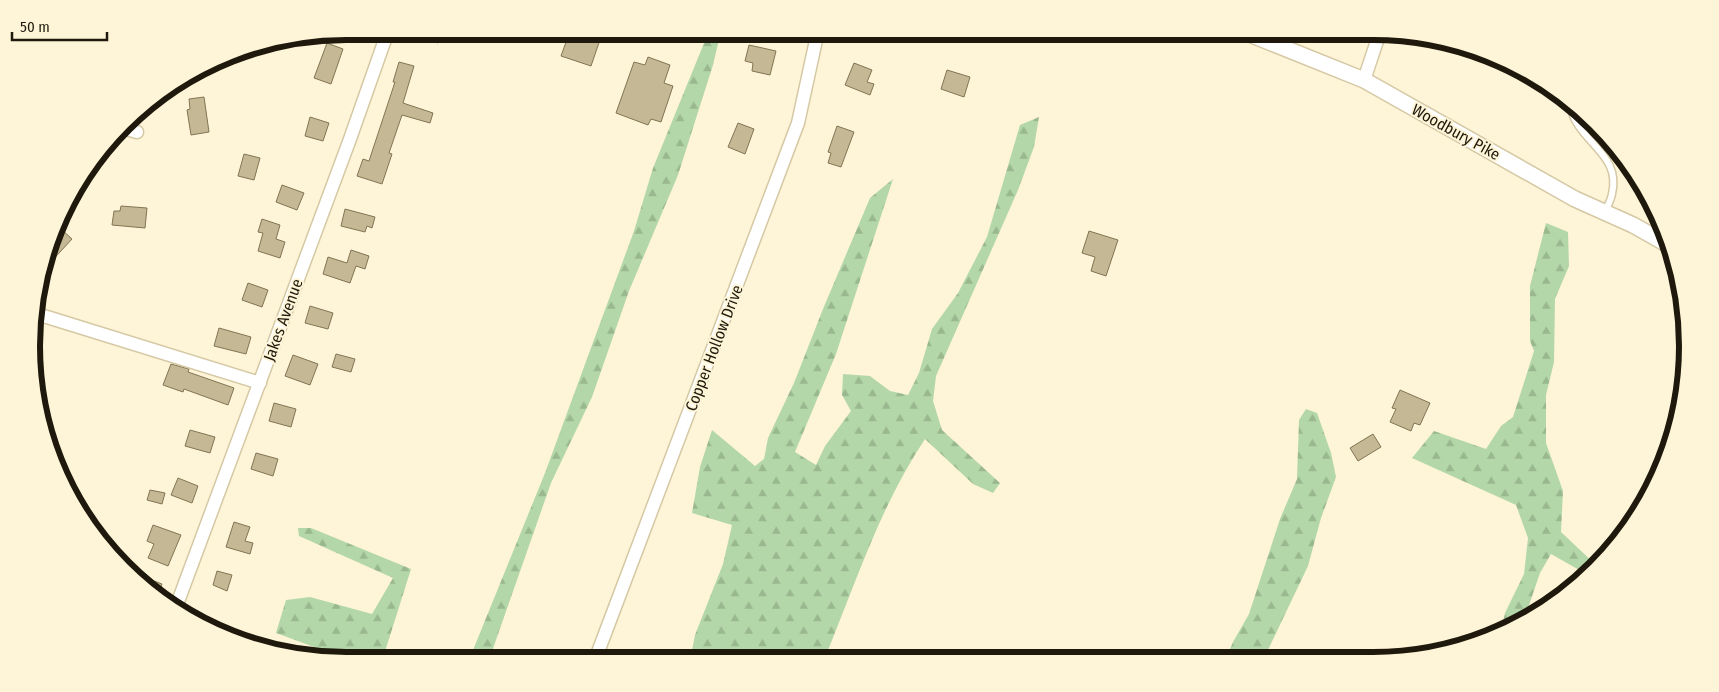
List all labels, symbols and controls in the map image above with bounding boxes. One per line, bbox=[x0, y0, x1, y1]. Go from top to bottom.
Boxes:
scale bar bbox=[12, 10, 108, 42]
text: 50 m bbox=[20, 18, 50, 36]
street label: Woodbury Pike bbox=[1408, 100, 1504, 164]
street label: Jakes Avenue bbox=[259, 276, 307, 364]
street label: Copper Hollow Drive bbox=[681, 282, 747, 414]

